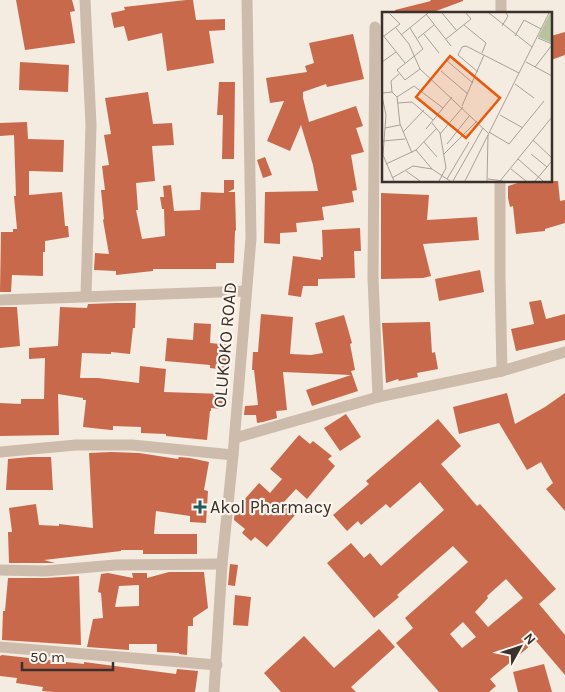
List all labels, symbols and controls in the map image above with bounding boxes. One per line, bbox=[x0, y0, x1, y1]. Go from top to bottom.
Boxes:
inset map bbox=[382, 12, 552, 182]
street label: OLUKOKO ROAD bbox=[209, 281, 241, 409]
place label: Akol Pharmacy bbox=[210, 496, 332, 518]
marker: Akol Pharmacy bbox=[194, 501, 206, 513]
north arrow bbox=[495, 622, 545, 672]
text: N bbox=[520, 630, 539, 648]
scale bar bbox=[22, 640, 114, 672]
text: 50 m bbox=[30, 648, 65, 666]

